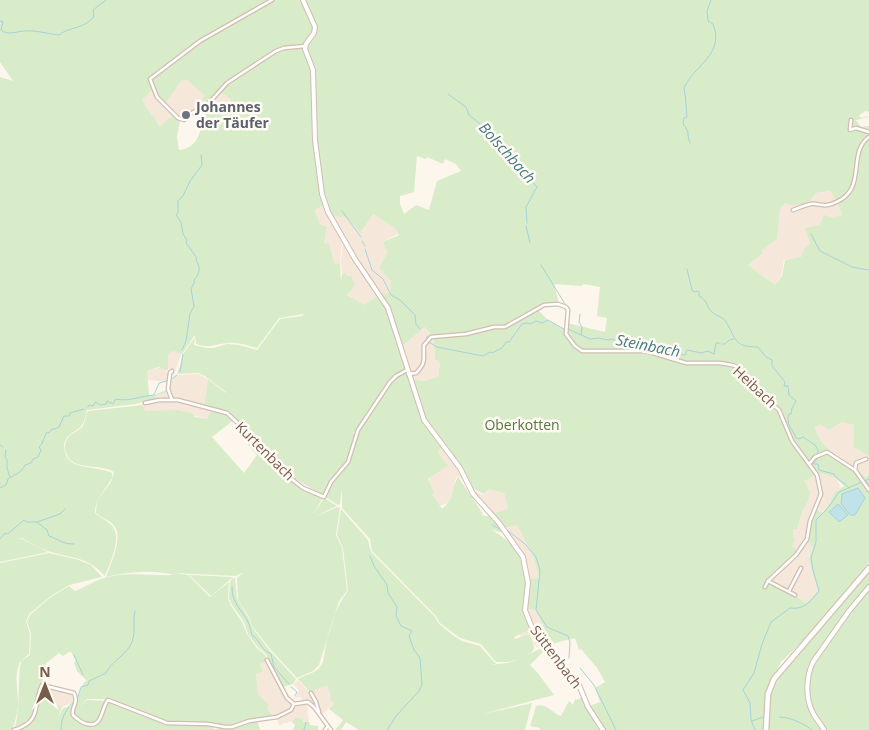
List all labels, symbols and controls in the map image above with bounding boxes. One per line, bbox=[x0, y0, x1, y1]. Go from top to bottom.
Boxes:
place label: Johannes der Täufer bbox=[194, 97, 270, 132]
marker: Johannes der Täufer bbox=[180, 109, 192, 121]
water label: Bolschbach bbox=[475, 117, 541, 187]
water label: Steinbach bbox=[614, 329, 682, 361]
street label: Heibach bbox=[729, 361, 781, 412]
park label: Oberkotten bbox=[484, 415, 560, 434]
street label: Kurtenbach bbox=[232, 417, 299, 484]
street label: Süttenbach bbox=[526, 621, 586, 692]
north arrow bbox=[20, 660, 70, 710]
text: N bbox=[39, 662, 51, 681]

